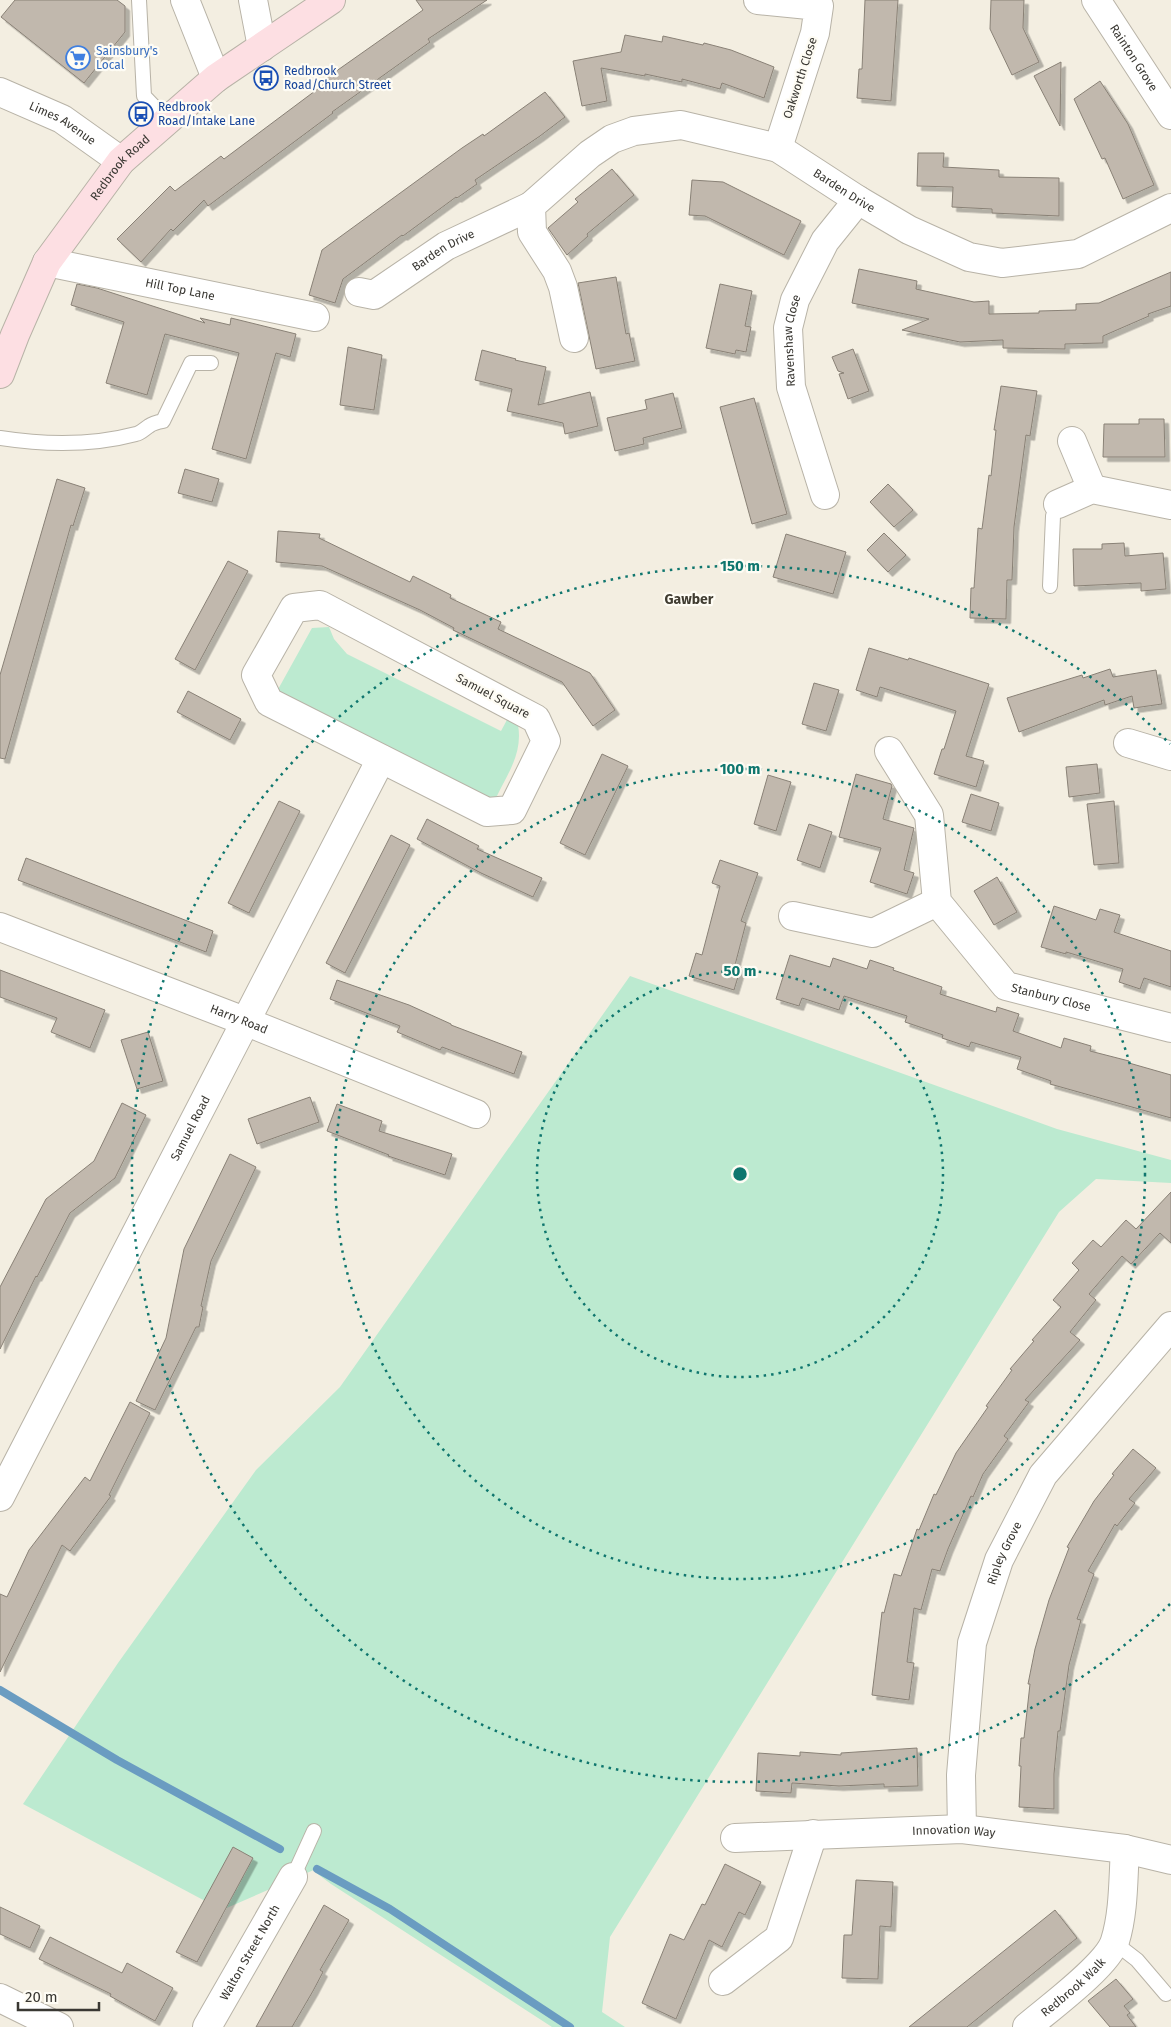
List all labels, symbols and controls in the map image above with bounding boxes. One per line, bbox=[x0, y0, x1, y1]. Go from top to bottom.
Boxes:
street label: Rainton Grove bbox=[1107, 22, 1161, 94]
street label: Oakworth Close bbox=[780, 35, 820, 121]
place label: Sainsbury's Local bbox=[96, 44, 158, 72]
supermarket icon: Sainsbury's Local bbox=[65, 45, 91, 71]
place label: Redbrook Road/Church Street bbox=[284, 64, 392, 92]
bus stop icon: Redbrook Road/Church Street bbox=[253, 65, 279, 91]
street label: Limes Avenue bbox=[27, 99, 99, 148]
place label: Redbrook Road/Intake Lane bbox=[158, 100, 255, 128]
bus stop icon: Redbrook Road/Intake Lane bbox=[128, 101, 154, 127]
street label: Redbrook Road bbox=[87, 132, 153, 203]
street label: Barden Drive bbox=[811, 166, 877, 215]
street label: Barden Drive bbox=[409, 227, 477, 274]
street label: Hill Top Lane bbox=[144, 275, 216, 303]
street label: Ravenshaw Close bbox=[781, 292, 804, 387]
text: 150 m bbox=[720, 557, 760, 575]
district label: Gawber bbox=[665, 591, 714, 608]
street label: Samuel Square bbox=[454, 671, 532, 721]
text: 100 m bbox=[720, 760, 760, 778]
text: 50 m bbox=[723, 962, 757, 980]
street label: Stanbury Close bbox=[1010, 981, 1092, 1014]
street label: Harry Road bbox=[208, 1001, 270, 1037]
street label: Samuel Road bbox=[168, 1093, 213, 1163]
centre of rings bbox=[731, 1165, 749, 1183]
street label: Ripley Grove bbox=[984, 1519, 1025, 1587]
street label: Innovation Way bbox=[912, 1822, 996, 1840]
street label: Walton Street North bbox=[217, 1902, 283, 2003]
street label: Redbrook Walk bbox=[1038, 1955, 1109, 2020]
scale bar bbox=[18, 1980, 99, 2012]
text: 20 m bbox=[25, 1988, 58, 2006]

